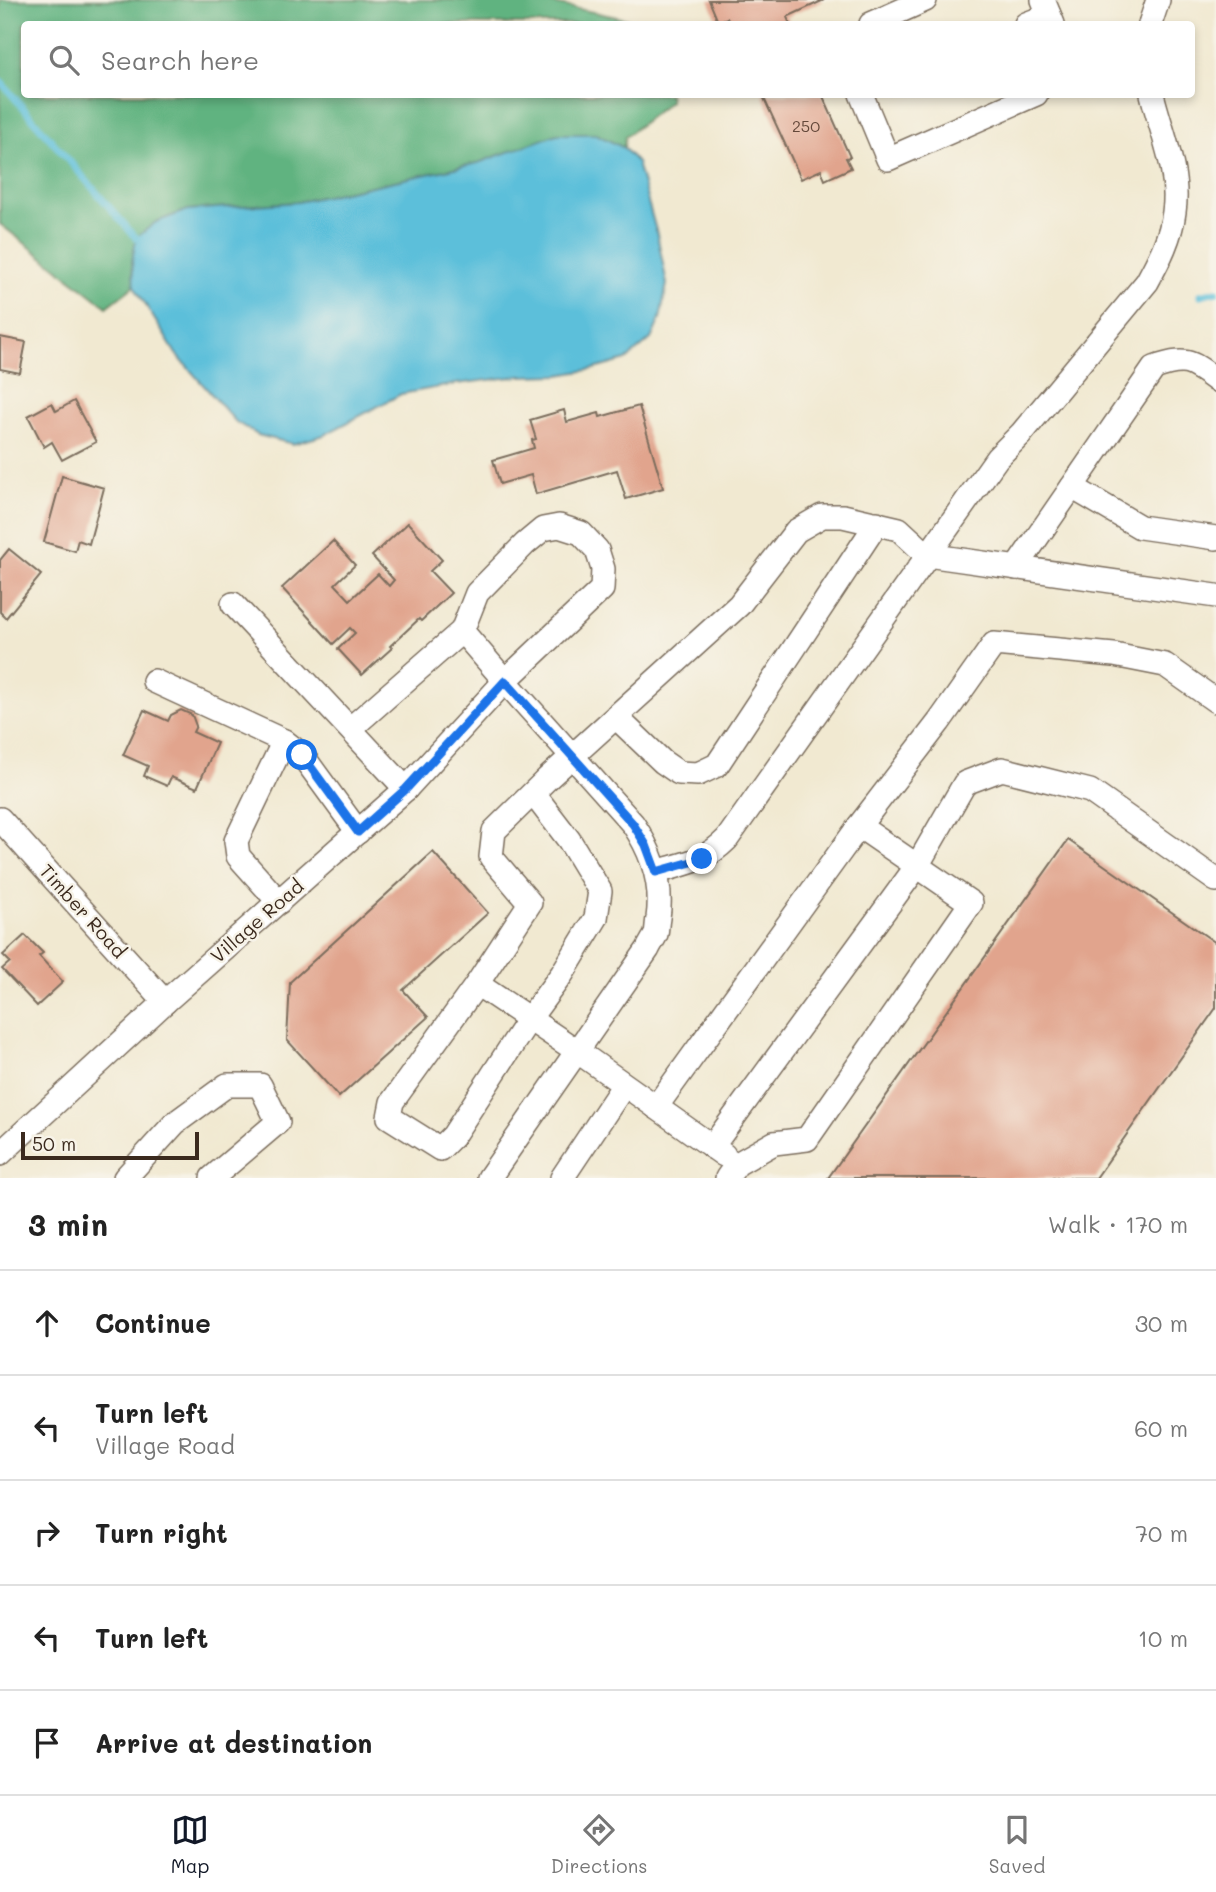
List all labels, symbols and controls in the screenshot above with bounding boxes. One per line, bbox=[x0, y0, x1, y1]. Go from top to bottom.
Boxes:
search box bbox=[21, 21, 1195, 98]
icon: search bbox=[45, 41, 83, 79]
text: Search here bbox=[101, 43, 259, 77]
house number: 250 bbox=[792, 115, 820, 136]
route start bbox=[286, 739, 317, 770]
route end bbox=[686, 843, 717, 874]
street label: Timber Road bbox=[34, 858, 132, 963]
street label: Village Road bbox=[205, 873, 308, 968]
scale bar bbox=[21, 1129, 200, 1161]
text: 50 m bbox=[32, 1131, 76, 1156]
text: 3 min bbox=[28, 1204, 108, 1244]
text: Walk · 170 m bbox=[1048, 1209, 1188, 1239]
icon: ahead bbox=[28, 1304, 66, 1342]
text: Continue bbox=[95, 1306, 211, 1340]
text: 30 m bbox=[1135, 1308, 1188, 1338]
text: Turn left bbox=[95, 1396, 208, 1430]
icon: left bbox=[28, 1409, 66, 1447]
text: 60 m bbox=[1134, 1413, 1188, 1443]
text: Village Road bbox=[95, 1430, 235, 1460]
icon: right bbox=[28, 1514, 66, 1552]
text: Turn right bbox=[95, 1516, 228, 1550]
text: 70 m bbox=[1135, 1518, 1188, 1548]
icon: left bbox=[28, 1619, 66, 1657]
text: Turn left bbox=[95, 1621, 208, 1655]
text: 10 m bbox=[1138, 1623, 1188, 1653]
icon: arrive bbox=[28, 1724, 66, 1762]
text: Arrive at destination bbox=[95, 1726, 372, 1760]
tab: Map bbox=[171, 1811, 209, 1878]
tab: Directions bbox=[551, 1811, 647, 1878]
tab: Saved bbox=[989, 1811, 1045, 1878]

